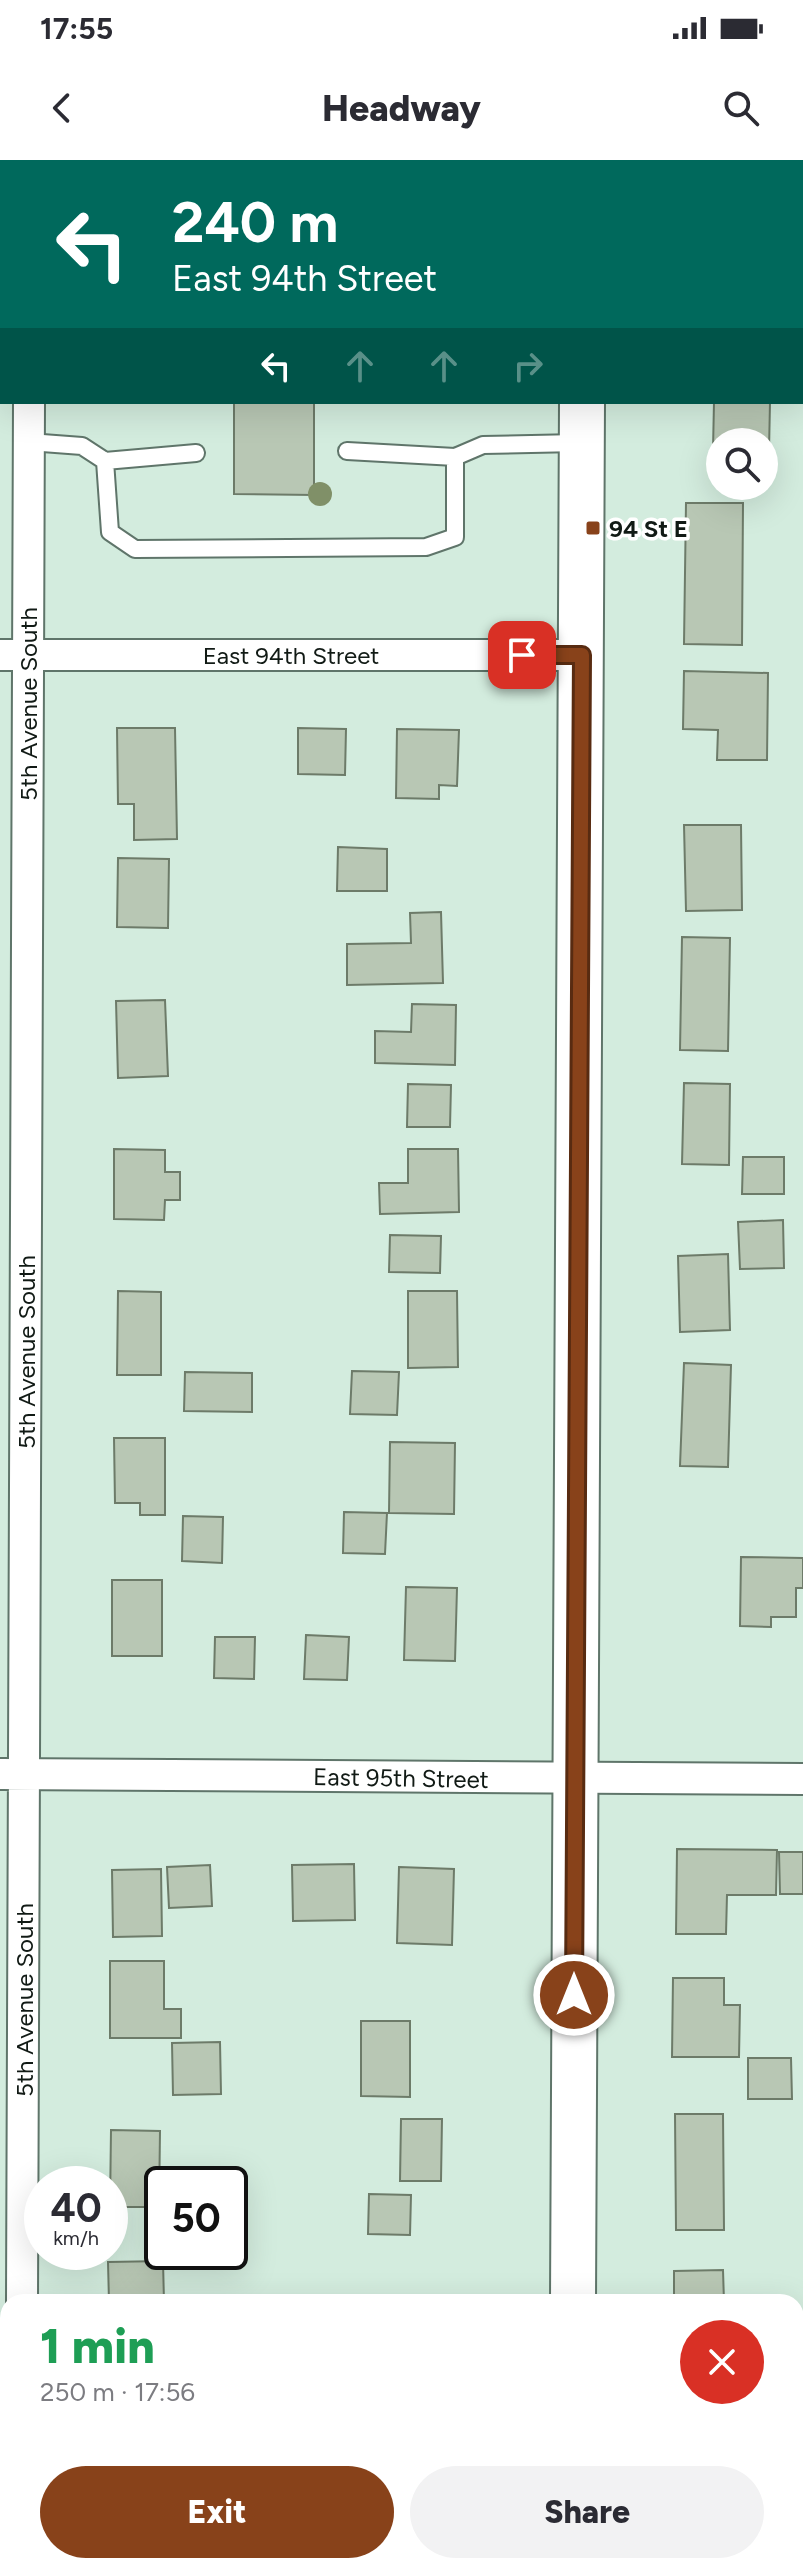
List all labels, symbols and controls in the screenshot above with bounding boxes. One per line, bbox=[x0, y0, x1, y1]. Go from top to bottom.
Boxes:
text: 17:55 bbox=[40, 10, 113, 47]
icon: back bbox=[40, 86, 84, 130]
icon: search bbox=[719, 86, 763, 130]
text: Headway bbox=[322, 87, 481, 130]
text: 240 m bbox=[172, 189, 338, 256]
icon: left bbox=[40, 192, 144, 296]
text: East 94th Street bbox=[172, 257, 437, 300]
icon: left bbox=[254, 344, 298, 388]
icon: ahead bbox=[338, 344, 382, 388]
icon: ahead bbox=[422, 344, 466, 388]
icon: right bbox=[506, 344, 550, 388]
map controls bbox=[706, 428, 778, 500]
button: search bbox=[706, 428, 778, 500]
place label: 94 St E bbox=[609, 514, 688, 543]
marker: 94 St E bbox=[584, 519, 602, 537]
street label: 5th Avenue South bbox=[14, 607, 43, 801]
pin bbox=[488, 621, 556, 689]
icon: arrive bbox=[500, 633, 544, 677]
street label: East 94th Street bbox=[203, 641, 379, 670]
street label: 5th Avenue South bbox=[12, 1255, 41, 1449]
street label: East 95th Street bbox=[313, 1762, 489, 1794]
street label: 5th Avenue South bbox=[10, 1903, 39, 2097]
position arrow bbox=[532, 1953, 616, 2037]
speed limit sign: 50 bbox=[144, 2166, 248, 2270]
text: 40 bbox=[50, 2184, 102, 2232]
text: km/h bbox=[53, 2226, 99, 2250]
text: 1 min bbox=[40, 2317, 155, 2375]
button: close bbox=[680, 2320, 764, 2404]
text: 250 m · 17:56 bbox=[40, 2376, 195, 2408]
button: Exit bbox=[40, 2466, 394, 2558]
button: Share bbox=[410, 2466, 764, 2558]

